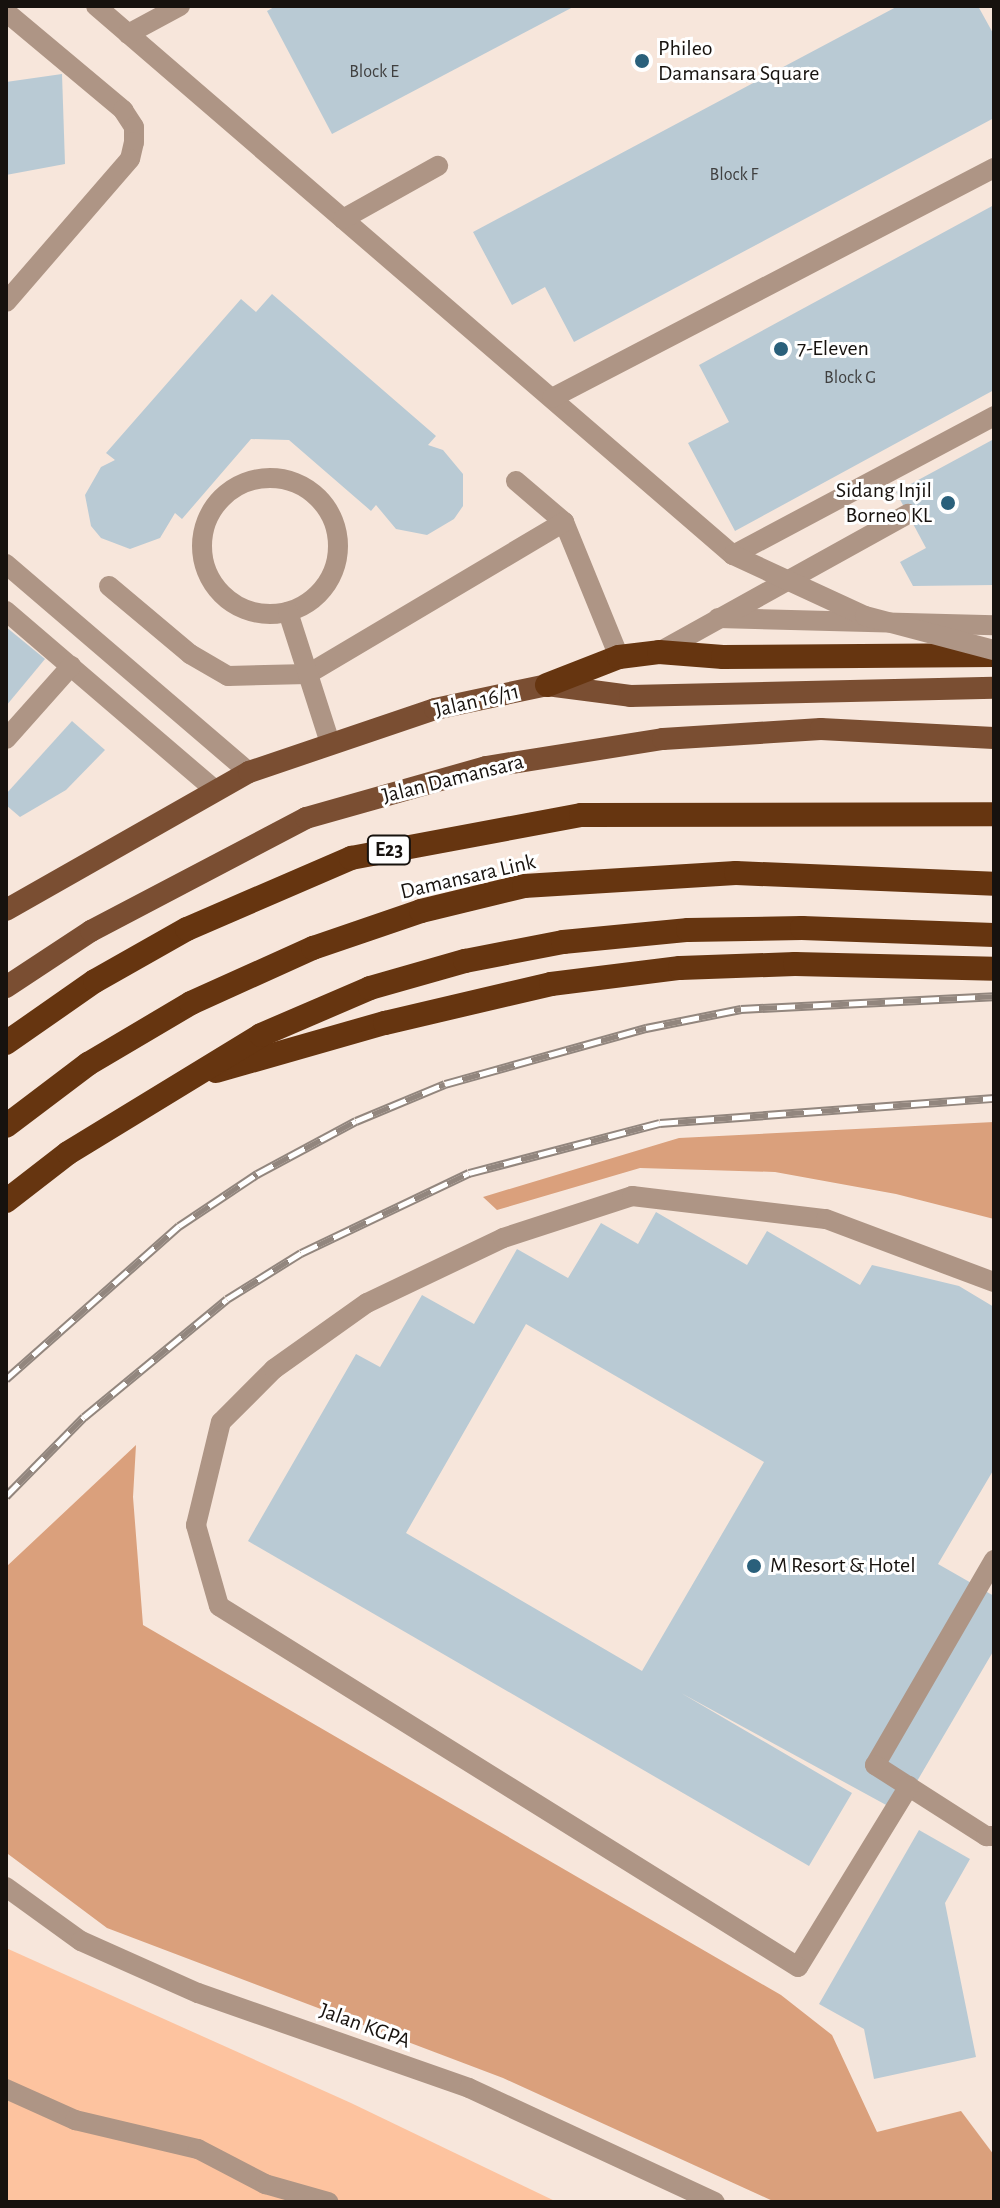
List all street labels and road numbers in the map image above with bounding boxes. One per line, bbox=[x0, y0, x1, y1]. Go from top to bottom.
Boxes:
street label: Jalan 16/11 bbox=[432, 678, 522, 724]
street label: Jalan Damansara bbox=[379, 749, 527, 809]
road number: E23 bbox=[365, 834, 413, 866]
street label: Damansara Link bbox=[398, 849, 538, 905]
street label: Jalan KGPA bbox=[316, 1997, 414, 2055]

